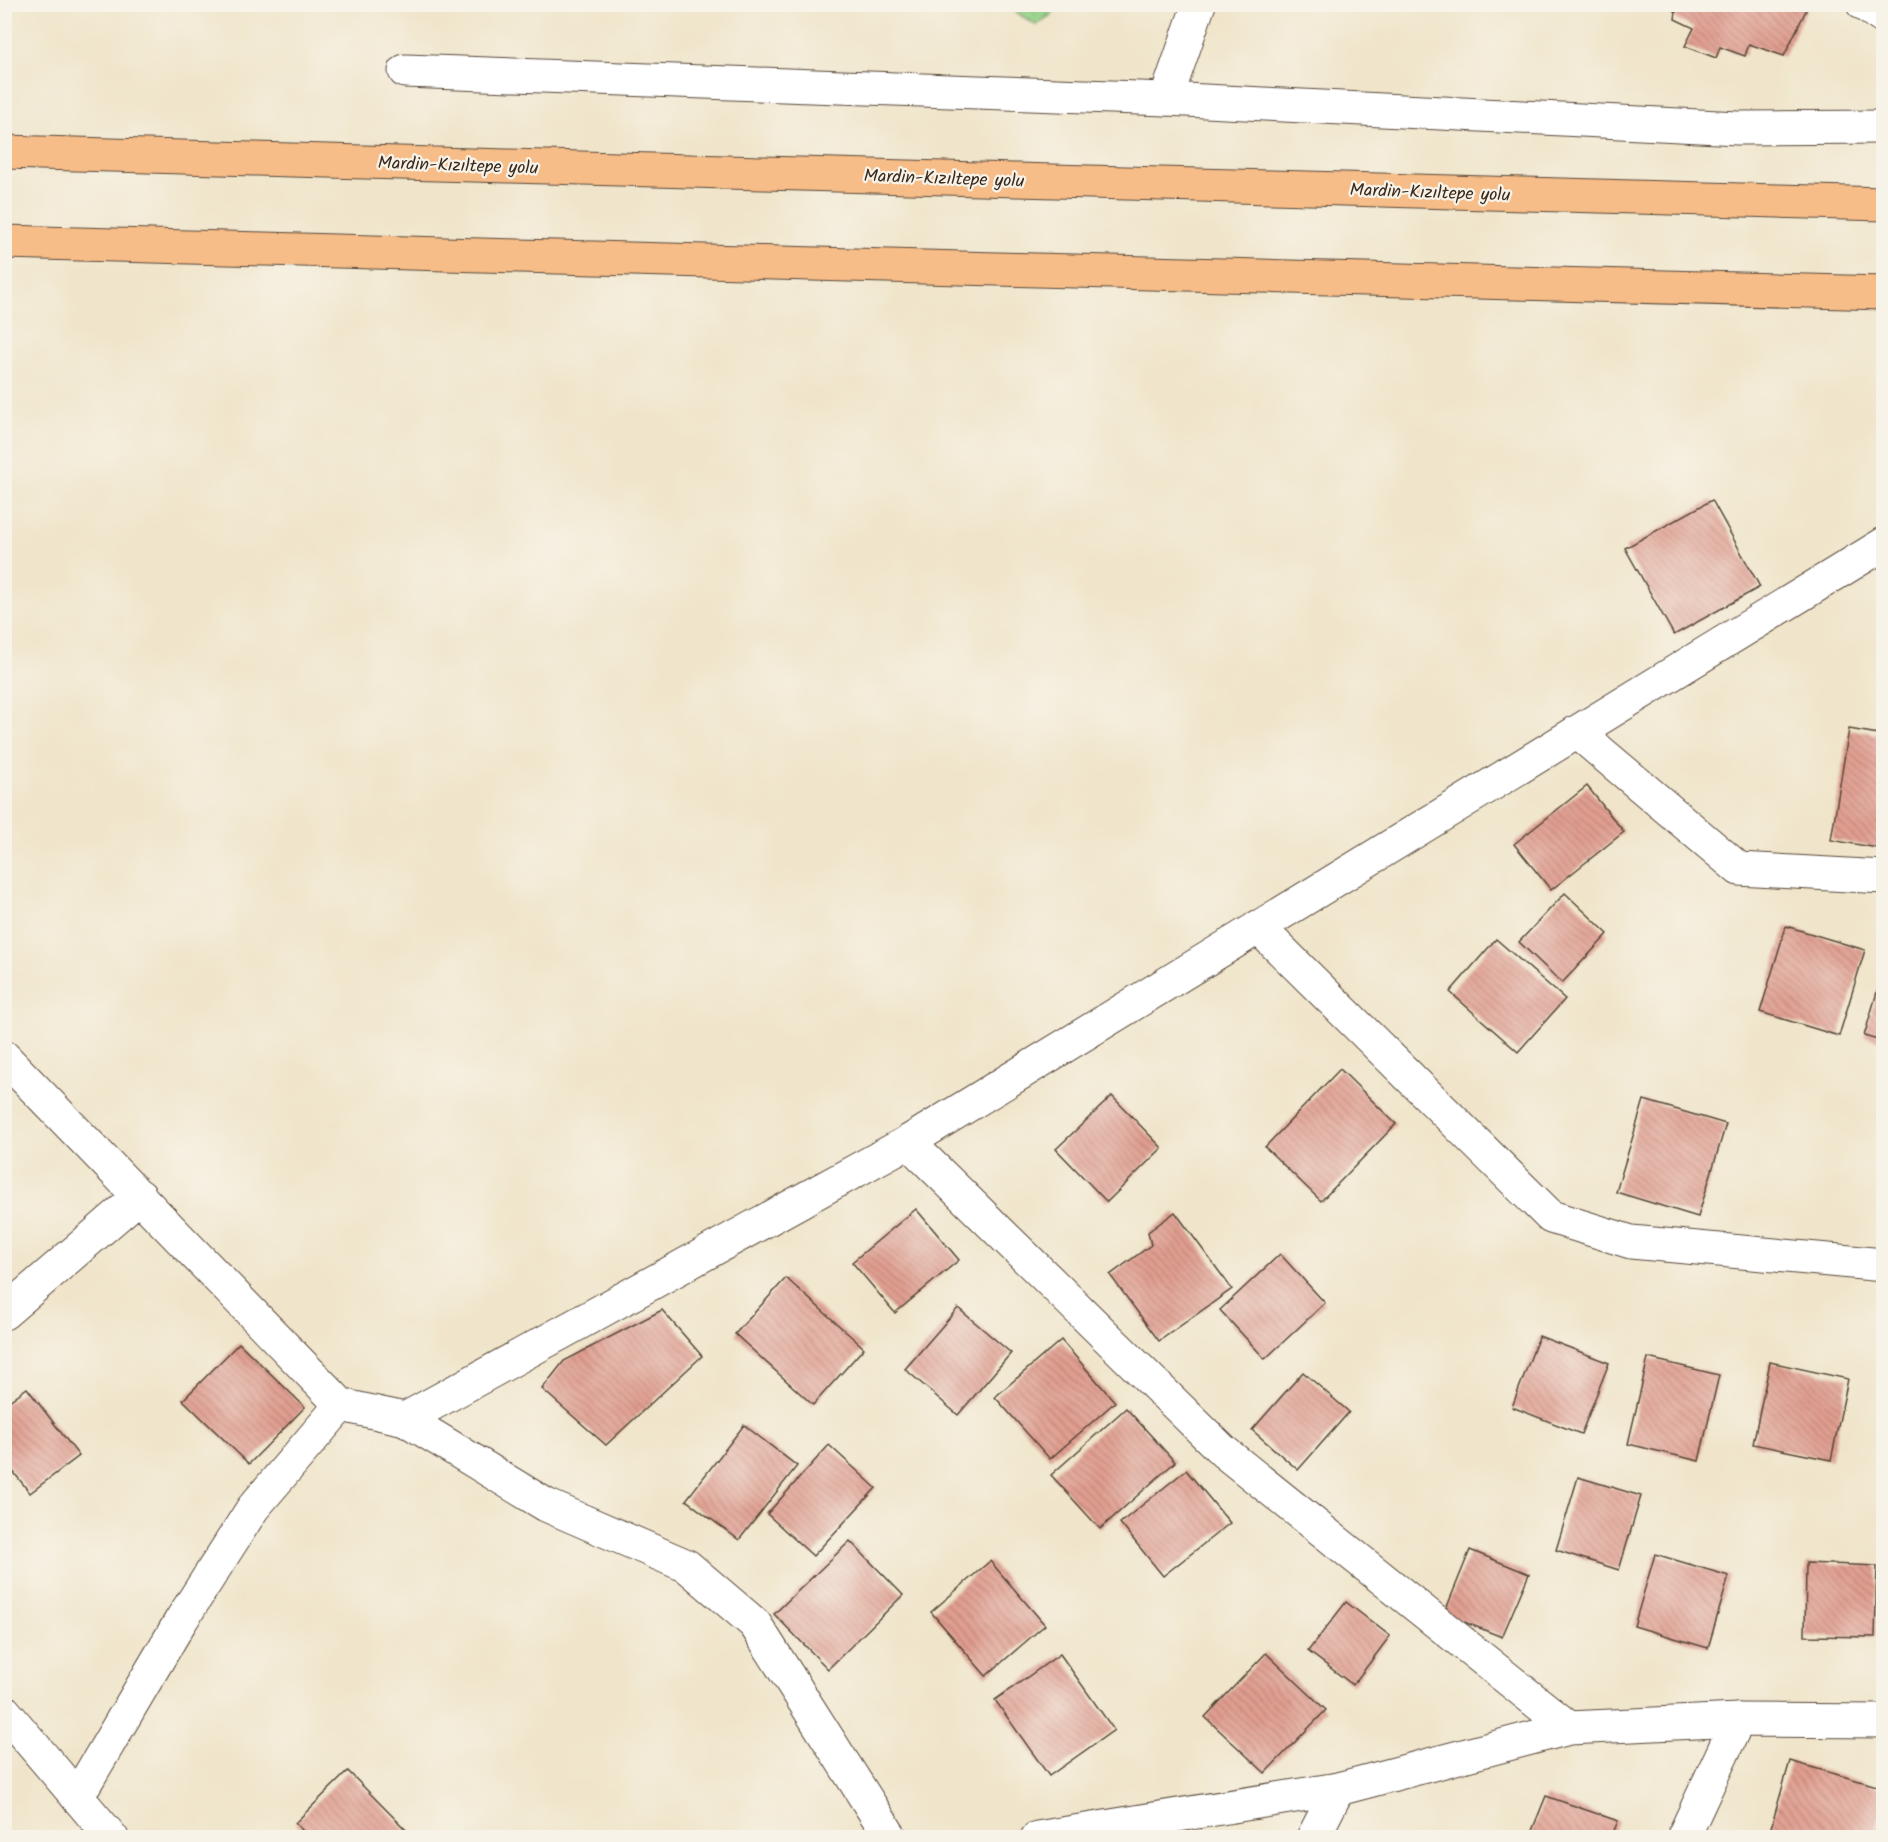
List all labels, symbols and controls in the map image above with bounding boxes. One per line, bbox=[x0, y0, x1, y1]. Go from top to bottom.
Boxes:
street label: Mardin-Kızıltepe yolu bbox=[377, 149, 539, 184]
street label: Mardin-Kızıltepe yolu bbox=[863, 162, 1025, 197]
street label: Mardin-Kızıltepe yolu bbox=[1349, 176, 1511, 211]

